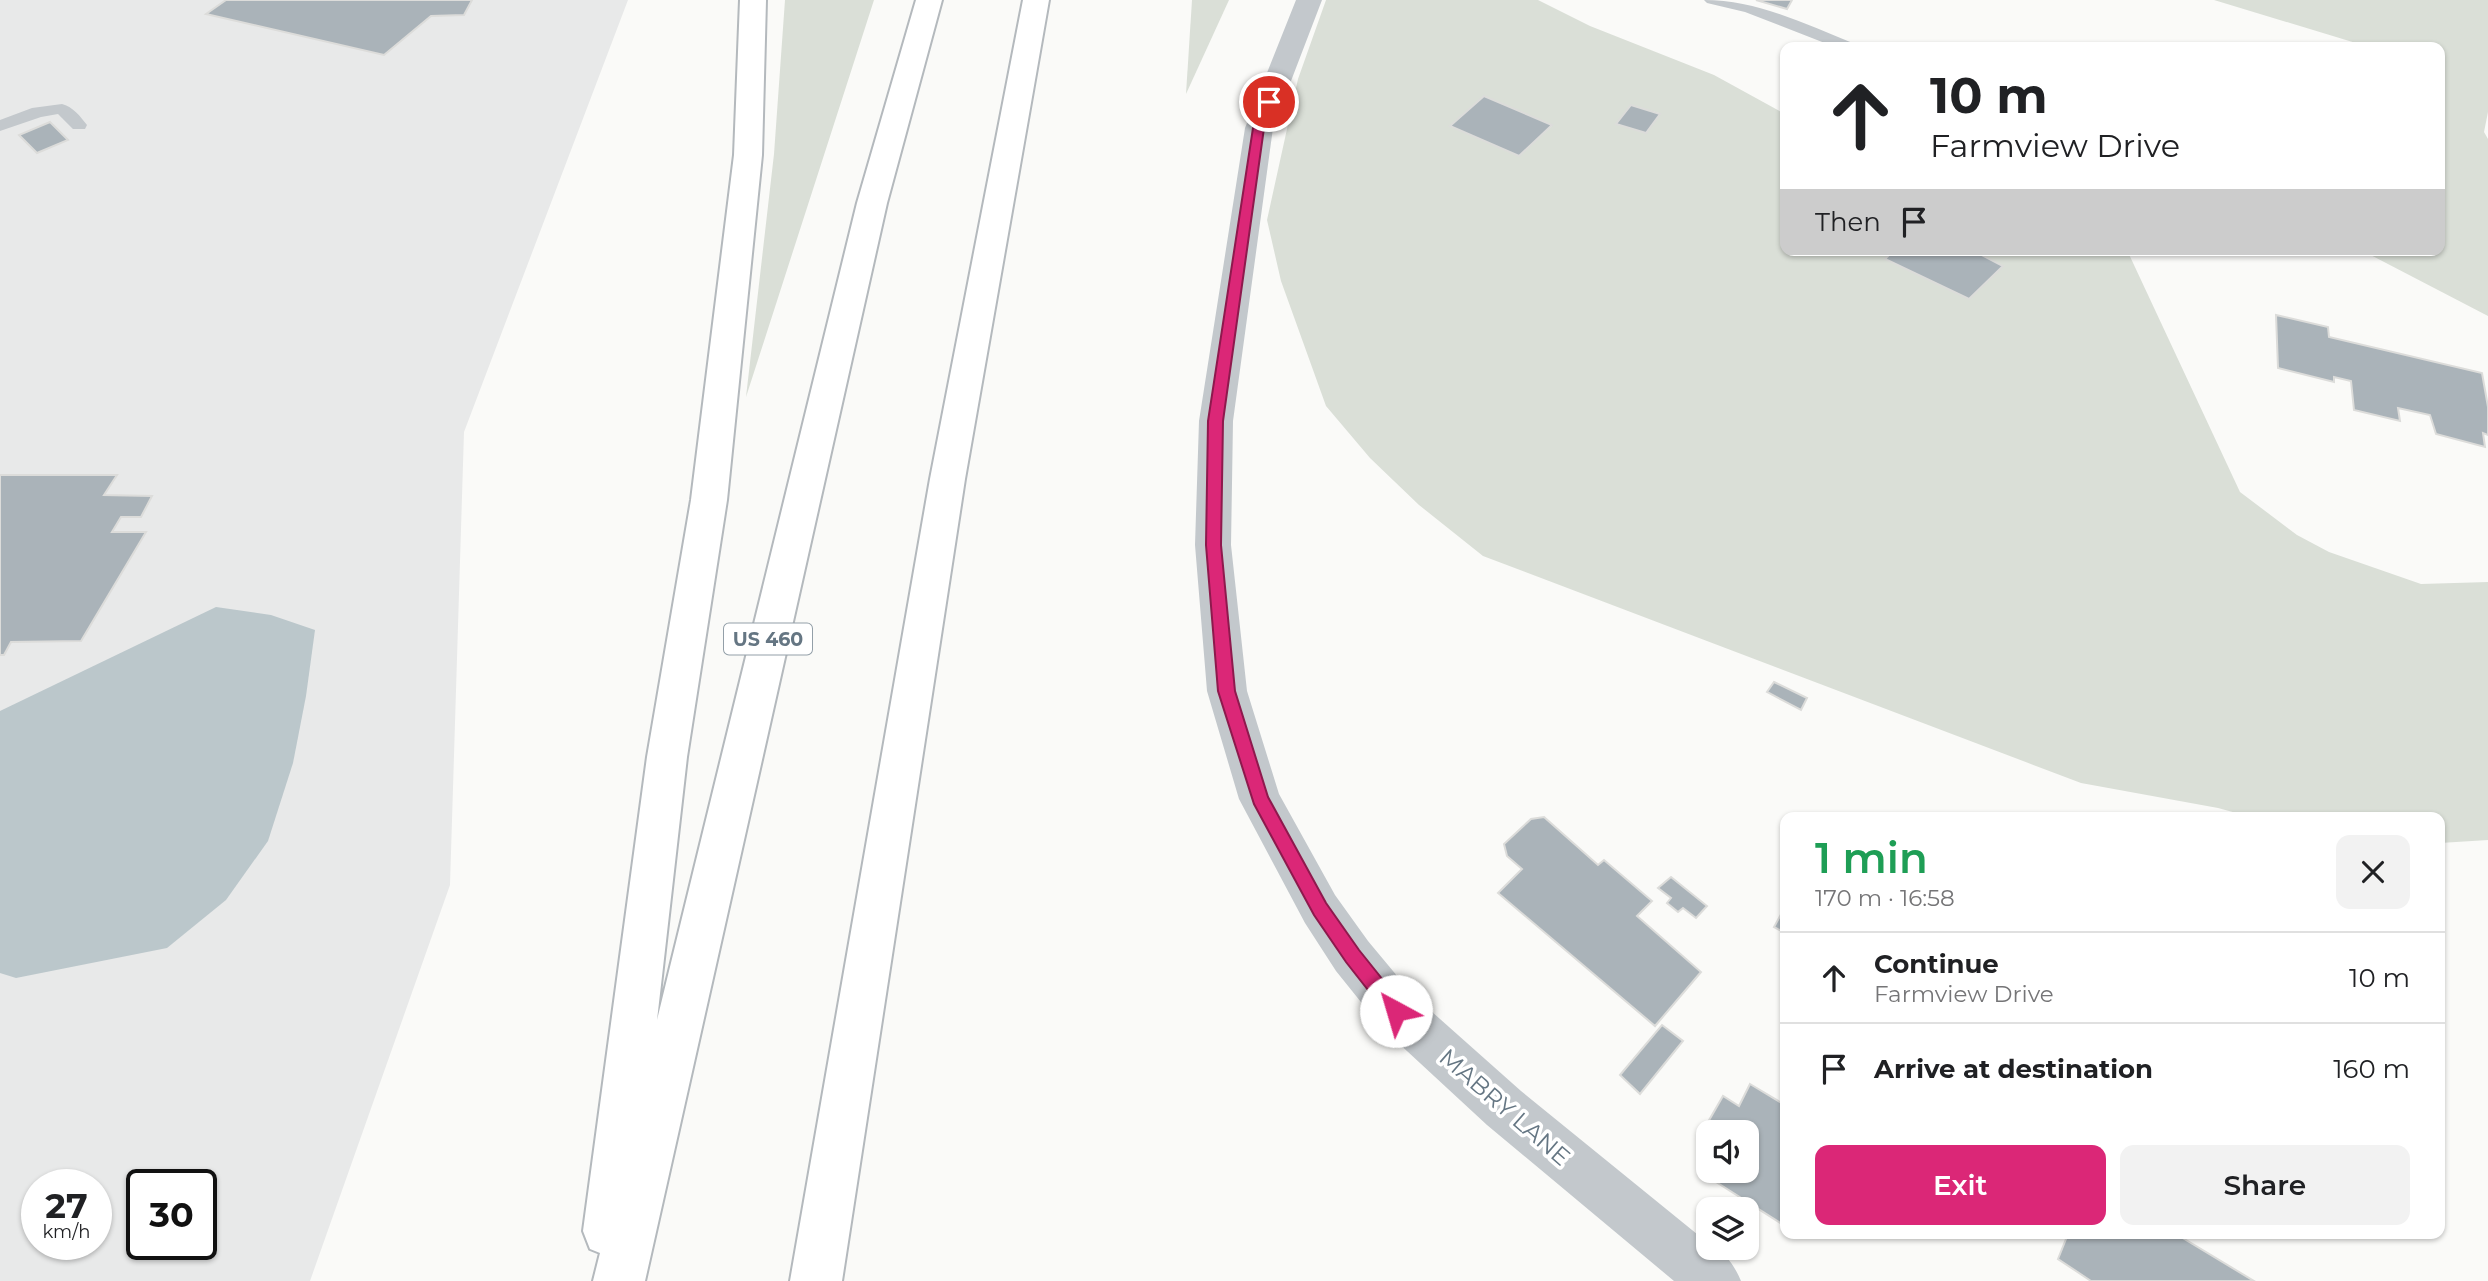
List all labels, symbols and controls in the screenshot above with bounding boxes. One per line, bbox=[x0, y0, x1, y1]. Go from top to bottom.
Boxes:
text: 10 m bbox=[1930, 66, 2048, 125]
icon: ahead bbox=[1815, 70, 1906, 161]
pin bbox=[1239, 72, 1299, 132]
icon: arrive bbox=[1250, 83, 1288, 121]
text: Farmview Drive bbox=[1930, 126, 2180, 165]
icon: arrive bbox=[1895, 203, 1933, 241]
text: Then bbox=[1815, 206, 1881, 238]
road number: US 460 bbox=[724, 624, 812, 654]
text: 1 min bbox=[1815, 832, 1928, 884]
button: close bbox=[2336, 835, 2410, 909]
text: 170 m · 16:58 bbox=[1815, 884, 1955, 912]
text: Continue bbox=[1874, 948, 1999, 980]
icon: ahead bbox=[1815, 959, 1853, 997]
text: 10 m bbox=[2349, 962, 2410, 994]
position arrow bbox=[1359, 974, 1433, 1048]
text: Farmview Drive bbox=[1874, 980, 2054, 1008]
street label: MABRY LANE bbox=[1434, 1042, 1576, 1172]
icon: arrive bbox=[1815, 1050, 1853, 1088]
text: Arrive at destination bbox=[1874, 1053, 2153, 1085]
text: 160 m bbox=[2333, 1053, 2410, 1085]
map controls bbox=[1696, 1120, 1759, 1260]
button: sound bbox=[1696, 1120, 1759, 1183]
button: Exit bbox=[1815, 1145, 2106, 1225]
button: Share bbox=[2120, 1145, 2410, 1225]
speed limit sign: 30 bbox=[126, 1169, 217, 1260]
text: 27 bbox=[45, 1184, 88, 1227]
button: layers bbox=[1696, 1197, 1759, 1260]
text: km/h bbox=[42, 1221, 91, 1243]

